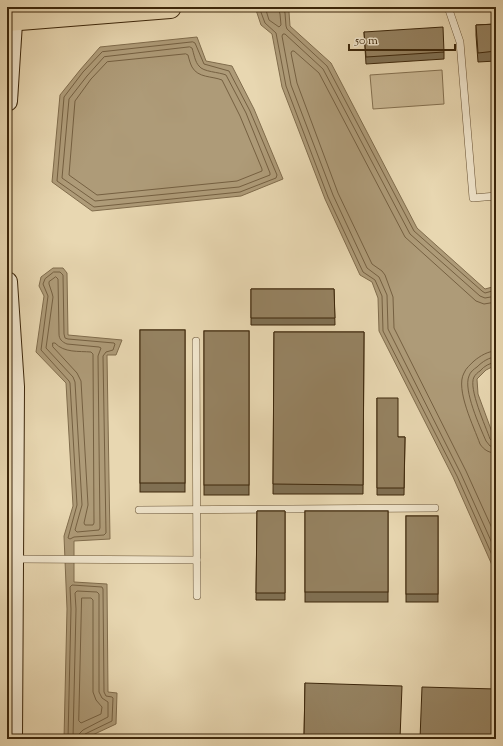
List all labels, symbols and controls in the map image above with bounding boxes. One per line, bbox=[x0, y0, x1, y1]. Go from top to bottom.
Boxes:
scale bar bbox=[349, 26, 455, 52]
text: 50 m bbox=[354, 32, 378, 50]

